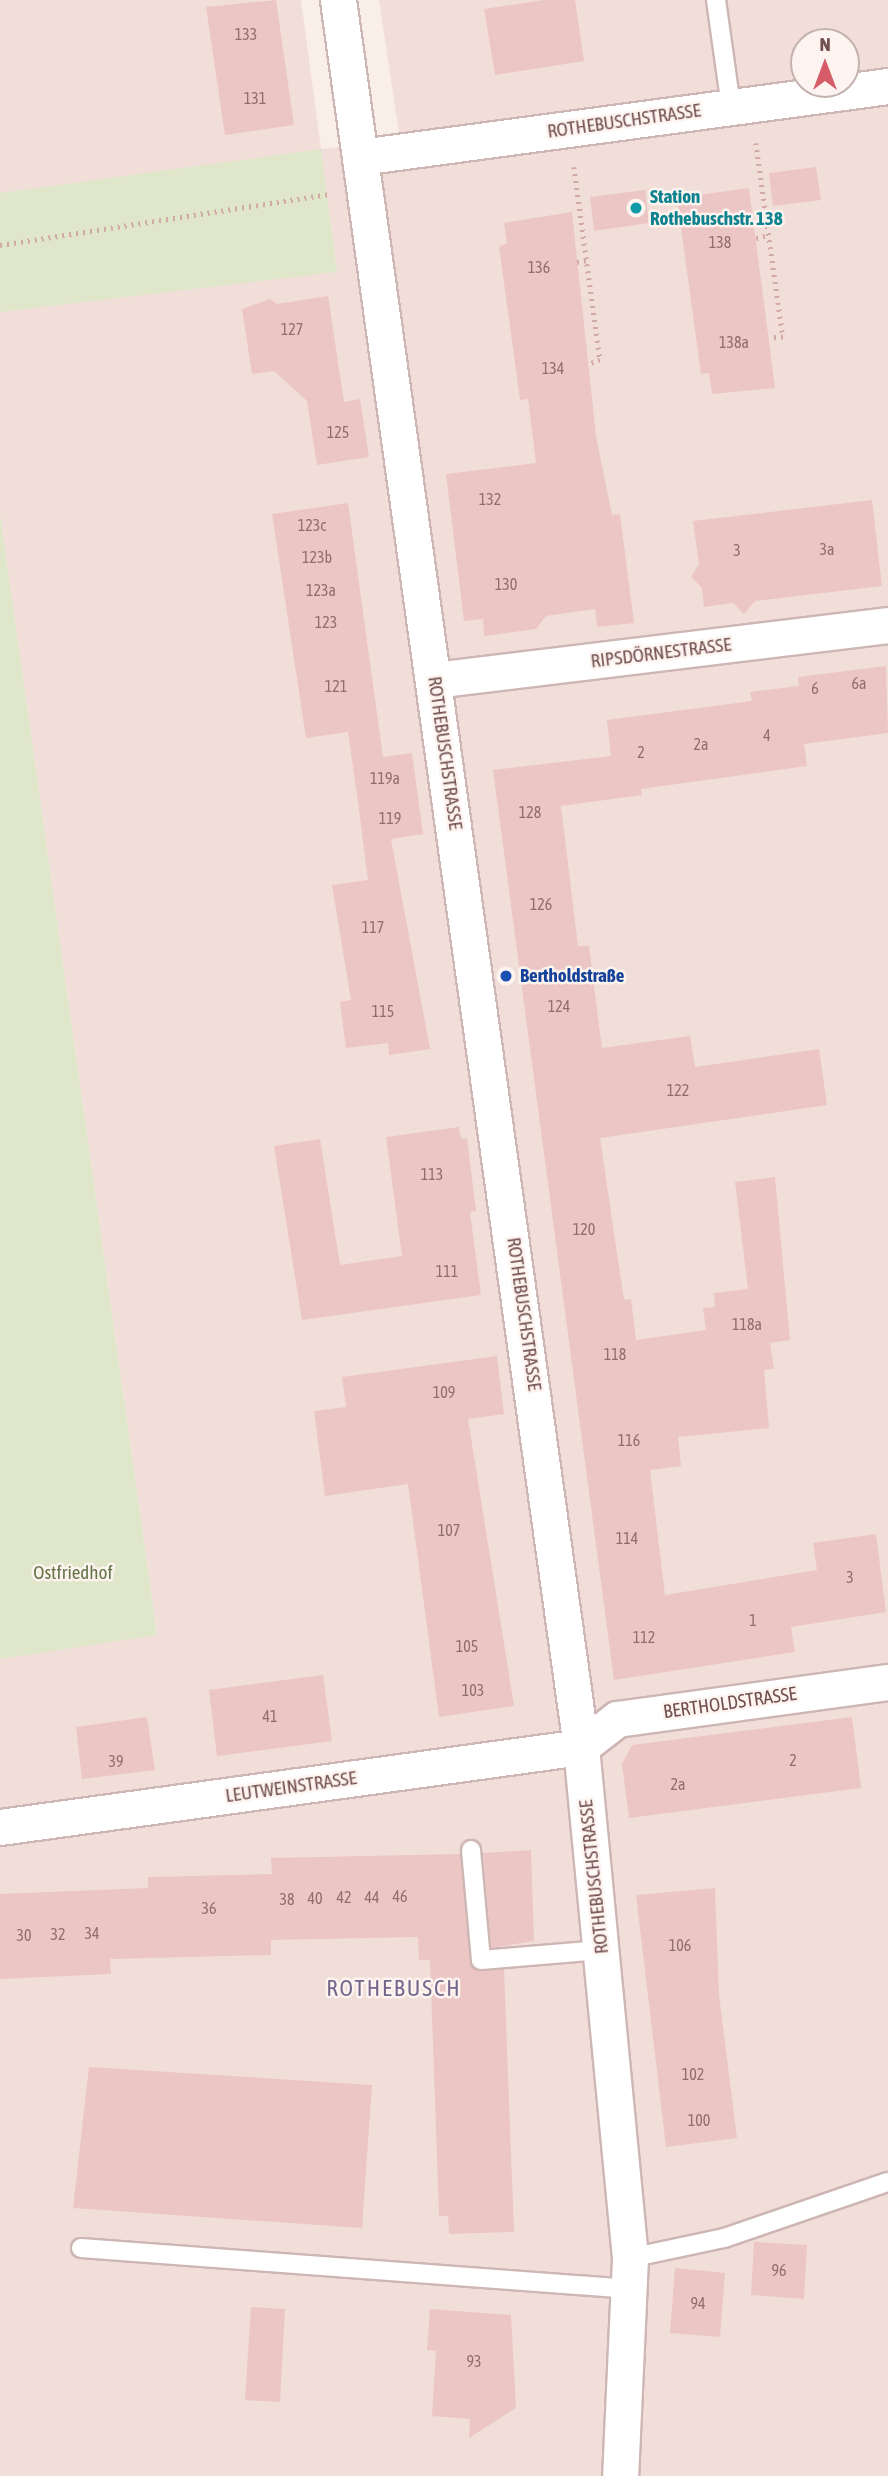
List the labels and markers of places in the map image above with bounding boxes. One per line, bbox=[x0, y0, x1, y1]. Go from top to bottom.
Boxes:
place label: Station Rothebuschstr. 138 bbox=[650, 186, 783, 230]
marker: Station Rothebuschstr. 138 bbox=[628, 200, 644, 216]
place label: Bertholdstraße bbox=[520, 965, 624, 987]
marker: Bertholdstraße bbox=[498, 968, 514, 984]

